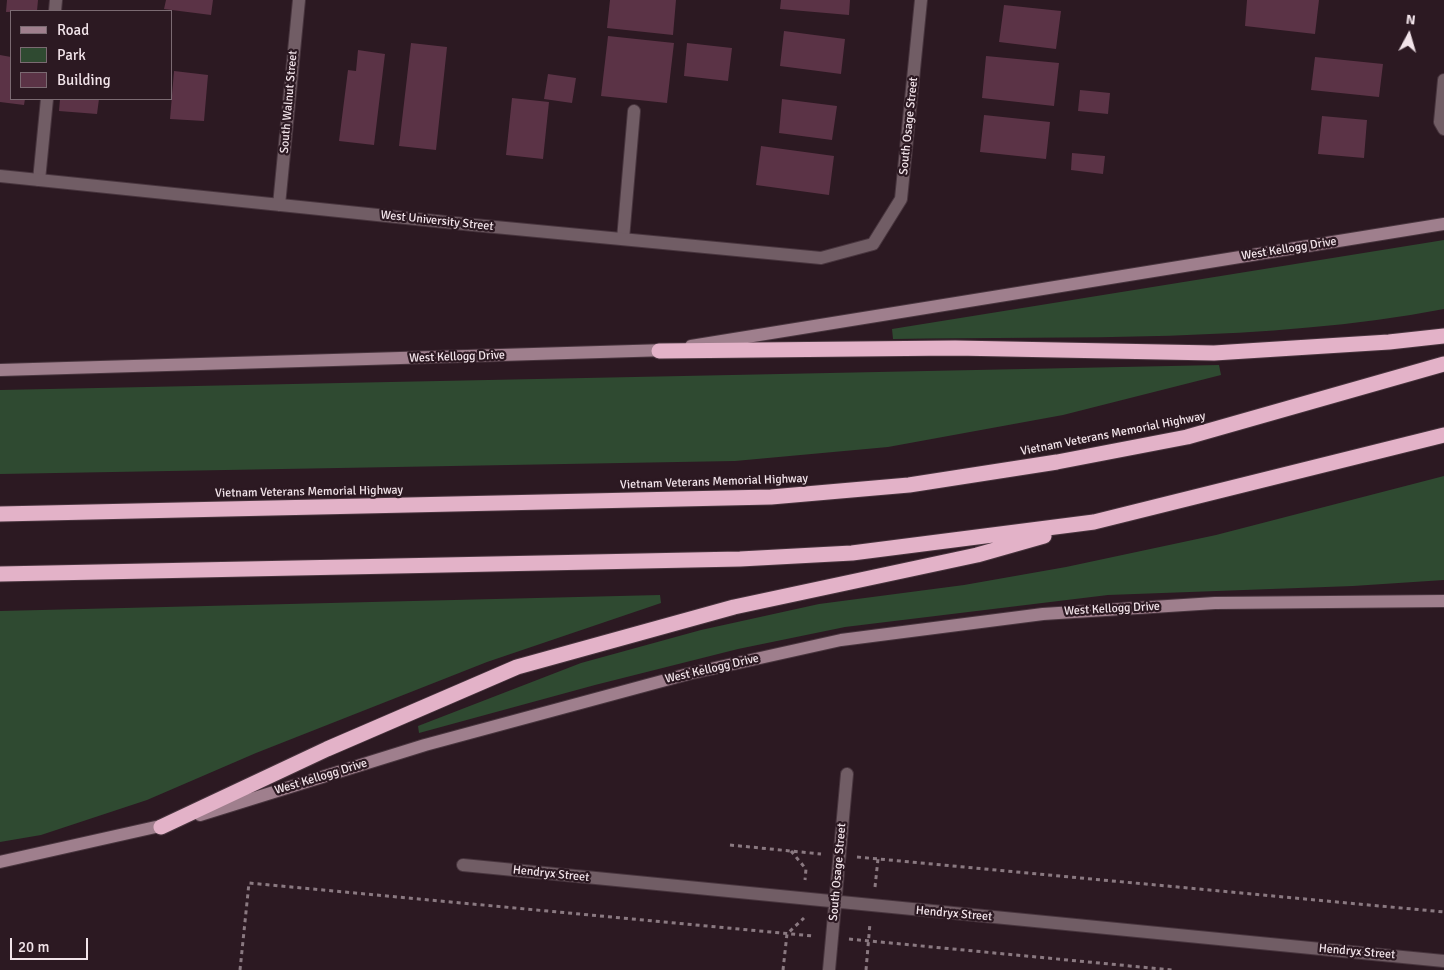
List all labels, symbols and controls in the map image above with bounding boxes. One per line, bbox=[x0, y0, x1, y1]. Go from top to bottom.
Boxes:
legend bbox=[10, 10, 172, 100]
north arrow bbox=[1384, 10, 1434, 60]
text: N bbox=[1405, 11, 1416, 29]
text: Road bbox=[57, 21, 89, 39]
text: Park bbox=[57, 46, 86, 64]
street label: South Walnut Street bbox=[277, 50, 301, 154]
text: Building bbox=[57, 71, 111, 89]
street label: South Osage Street bbox=[897, 76, 921, 176]
street label: West University Street bbox=[380, 208, 494, 234]
street label: West Kellogg Drive bbox=[1240, 234, 1338, 264]
street label: West Kellogg Drive bbox=[409, 348, 505, 366]
street label: Vietnam Veterans Memorial Highway bbox=[1019, 409, 1207, 459]
street label: Vietnam Veterans Memorial Highway bbox=[620, 472, 808, 492]
street label: Vietnam Veterans Memorial Highway bbox=[215, 483, 403, 501]
street label: West Kellogg Drive bbox=[1064, 599, 1160, 619]
street label: West Kellogg Drive bbox=[664, 651, 760, 687]
street label: West Kellogg Drive bbox=[273, 756, 369, 798]
street label: South Osage Street bbox=[827, 822, 849, 922]
street label: Hendryx Street bbox=[512, 863, 590, 885]
street label: Hendryx Street bbox=[915, 903, 993, 925]
scale bar bbox=[12, 928, 90, 960]
text: 20 m bbox=[18, 938, 49, 956]
street label: Hendryx Street bbox=[1318, 941, 1396, 963]

